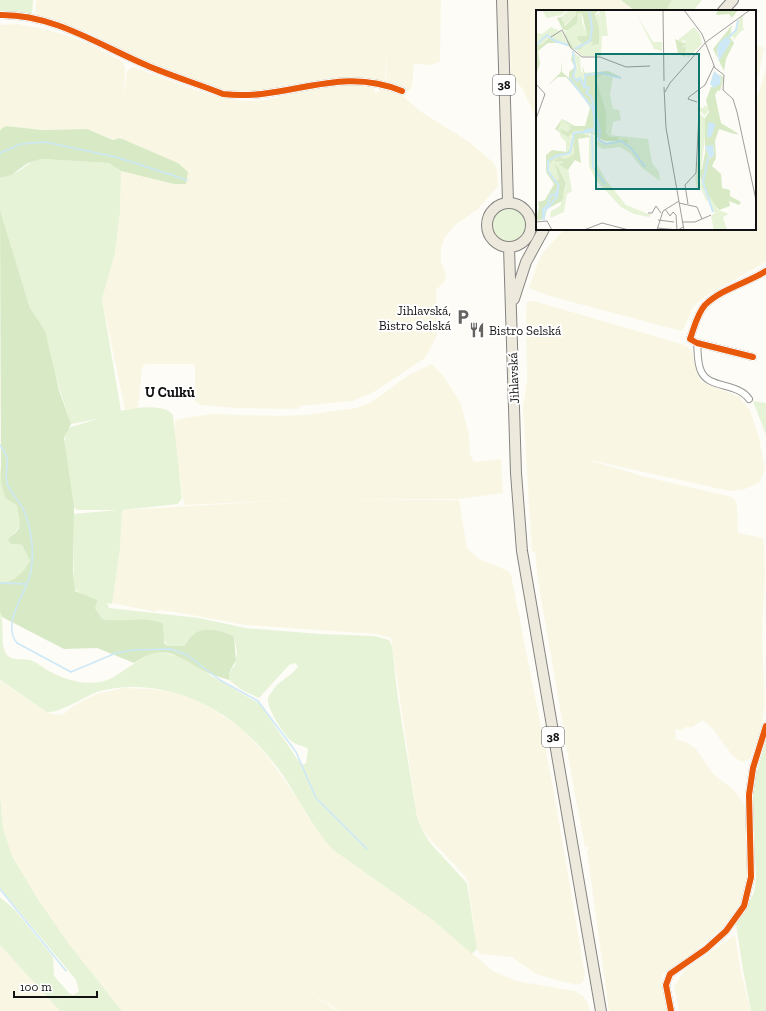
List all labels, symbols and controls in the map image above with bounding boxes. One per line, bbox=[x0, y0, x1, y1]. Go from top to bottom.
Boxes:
inset map bbox=[536, 10, 756, 230]
road number: 38 bbox=[493, 75, 515, 95]
place label: Jihlavská, Bistro Selská bbox=[379, 303, 452, 333]
parking icon: Jihlavská, Bistro Selská bbox=[454, 308, 472, 326]
restaurant icon: Bistro Selská bbox=[468, 321, 486, 339]
place label: Bistro Selská bbox=[489, 323, 562, 338]
street label: Jihlavská bbox=[505, 351, 522, 404]
district label: U Culků bbox=[145, 384, 195, 401]
road number: 38 bbox=[542, 727, 564, 747]
scale bar bbox=[14, 973, 97, 999]
text: 100 m bbox=[20, 980, 52, 994]

